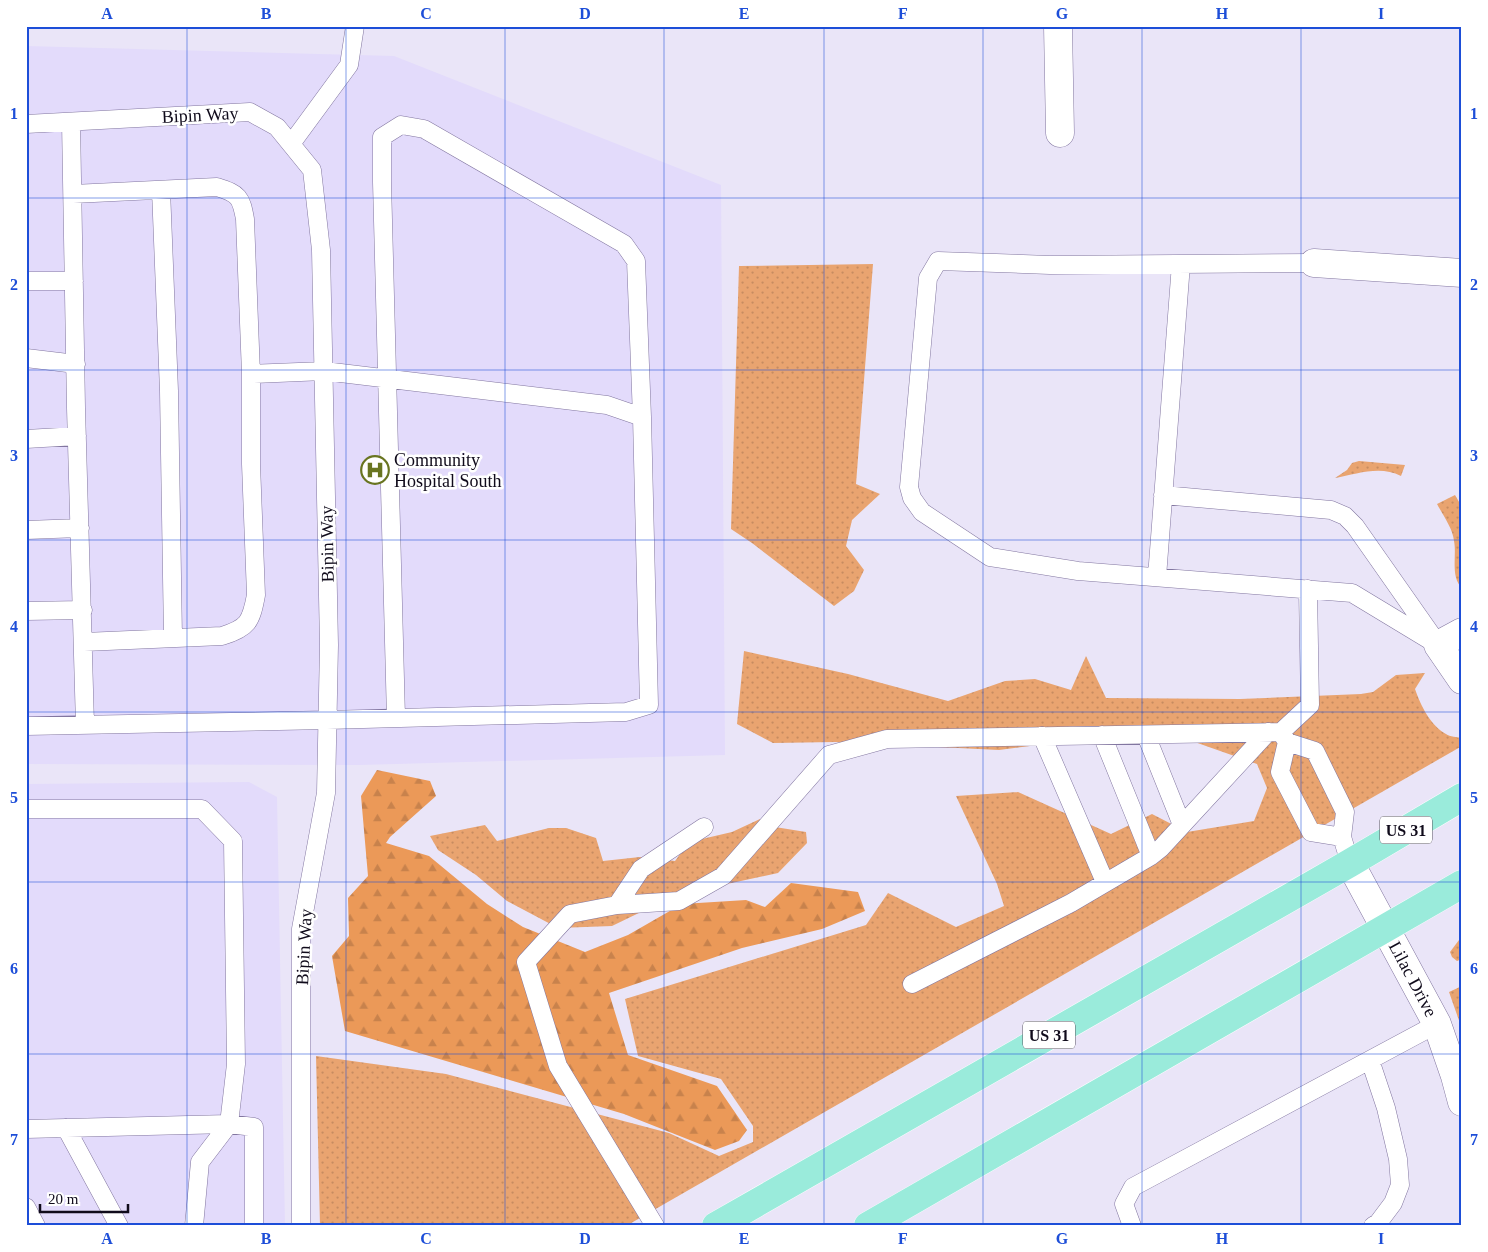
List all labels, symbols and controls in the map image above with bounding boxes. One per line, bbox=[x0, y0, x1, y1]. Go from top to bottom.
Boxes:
text: A bbox=[101, 5, 113, 22]
text: B bbox=[261, 5, 272, 22]
text: C bbox=[420, 5, 432, 22]
text: D bbox=[579, 5, 591, 22]
text: E bbox=[739, 5, 749, 22]
text: F bbox=[898, 5, 908, 22]
text: G bbox=[1056, 5, 1069, 22]
text: H bbox=[1216, 5, 1229, 22]
text: I bbox=[1378, 5, 1384, 22]
street label: Bipin Way bbox=[161, 103, 239, 127]
text: 1 bbox=[10, 105, 18, 122]
text: 1 bbox=[1470, 105, 1478, 122]
text: 2 bbox=[10, 276, 18, 293]
text: 2 bbox=[1470, 276, 1478, 293]
text: 3 bbox=[10, 447, 18, 464]
text: 3 bbox=[1470, 447, 1478, 464]
place label: Community Hospital South bbox=[394, 450, 502, 491]
hospital icon: Community Hospital South bbox=[360, 455, 390, 485]
street label: Bipin Way bbox=[316, 505, 338, 583]
text: 4 bbox=[10, 618, 18, 635]
text: 4 bbox=[1470, 618, 1478, 635]
text: 5 bbox=[10, 789, 18, 806]
text: 5 bbox=[1470, 789, 1478, 806]
road number: US 31 bbox=[1380, 816, 1432, 844]
street label: Bipin Way bbox=[292, 908, 316, 986]
street label: Lilac Drive bbox=[1385, 938, 1441, 1020]
text: 6 bbox=[10, 960, 18, 977]
text: 6 bbox=[1470, 960, 1478, 977]
road number: US 31 bbox=[1023, 1022, 1075, 1048]
text: 7 bbox=[10, 1131, 18, 1148]
text: 7 bbox=[1470, 1131, 1478, 1148]
scale bar bbox=[40, 1182, 128, 1214]
text: 20 m bbox=[48, 1191, 79, 1207]
text: A bbox=[101, 1230, 113, 1247]
text: B bbox=[261, 1230, 272, 1247]
text: C bbox=[420, 1230, 432, 1247]
text: D bbox=[579, 1230, 591, 1247]
text: E bbox=[739, 1230, 749, 1247]
text: F bbox=[898, 1230, 908, 1247]
text: G bbox=[1056, 1230, 1069, 1247]
text: H bbox=[1216, 1230, 1229, 1247]
text: I bbox=[1378, 1230, 1384, 1247]

